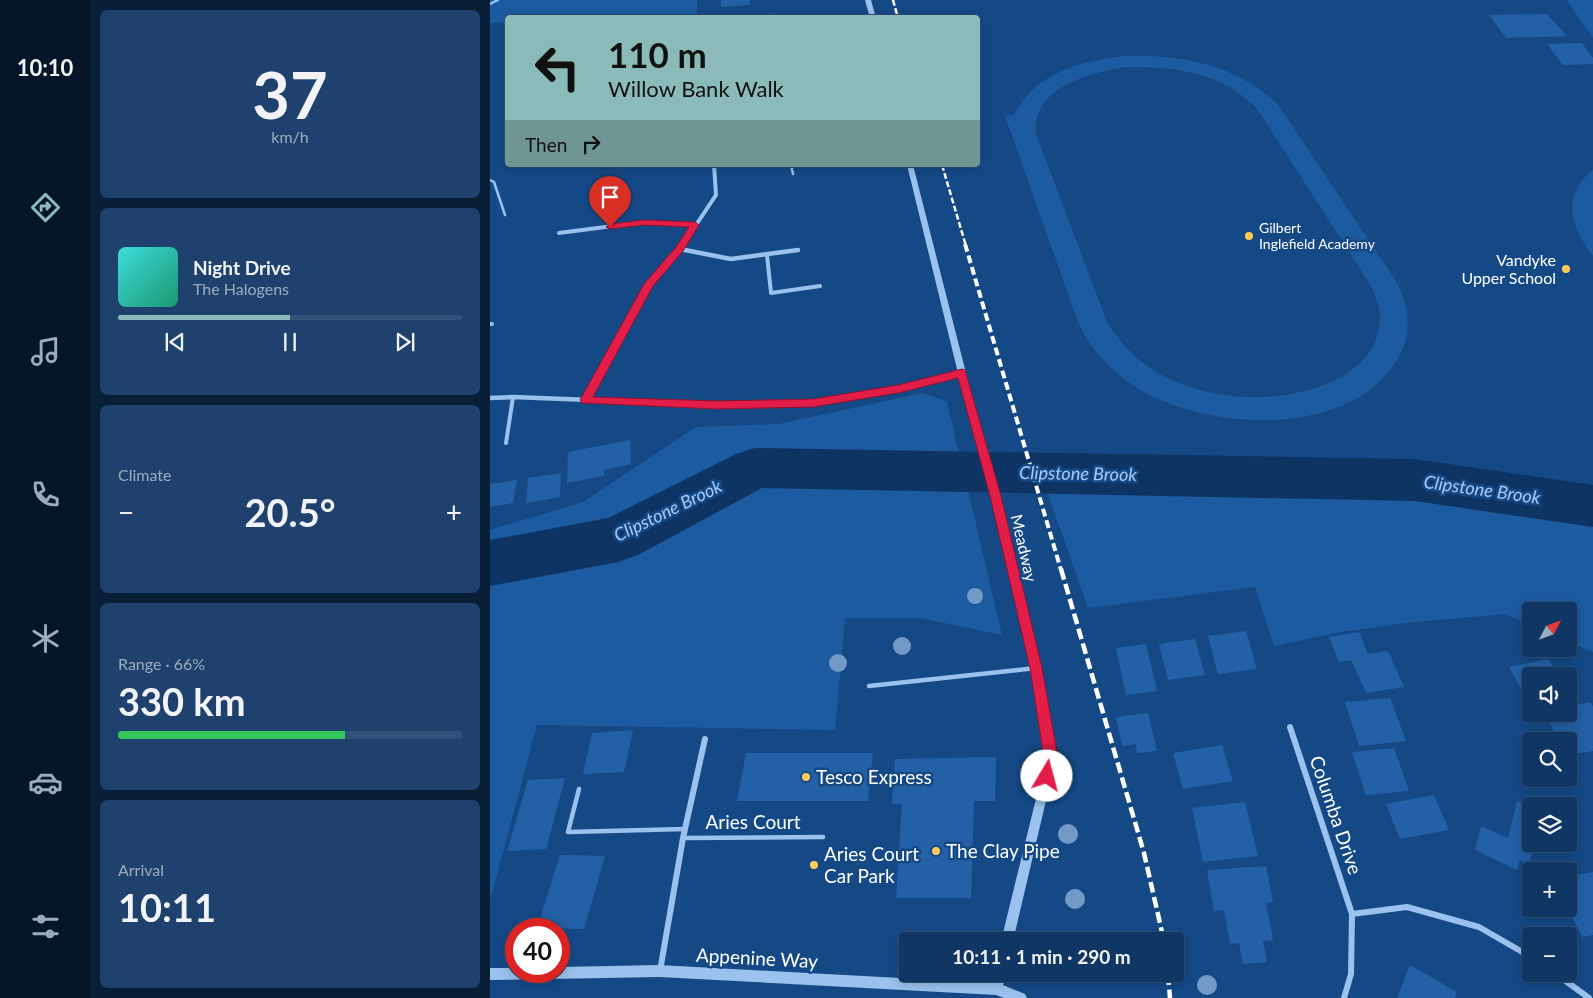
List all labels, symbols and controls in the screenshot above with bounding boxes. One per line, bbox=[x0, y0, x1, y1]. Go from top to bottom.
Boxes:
text: 110 m bbox=[608, 33, 707, 75]
icon: left bbox=[525, 35, 590, 100]
text: 10:10 bbox=[17, 54, 73, 81]
text: 37 bbox=[252, 55, 328, 133]
text: Willow Bank Walk bbox=[608, 75, 784, 102]
text: km/h bbox=[271, 127, 309, 146]
icon: right bbox=[577, 130, 605, 158]
text: Then bbox=[525, 133, 567, 156]
pin bbox=[589, 176, 631, 227]
icon: arrive bbox=[596, 183, 624, 211]
icon: directions bbox=[28, 190, 63, 225]
place label: Gilbert Inglefield Academy bbox=[1259, 219, 1376, 252]
marker: Gilbert Inglefield Academy bbox=[1243, 230, 1255, 242]
place label: Vandyke Upper School bbox=[1461, 250, 1556, 287]
text: Night Drive bbox=[193, 256, 291, 279]
marker: Vandyke Upper School bbox=[1560, 263, 1572, 275]
text: The Halogens bbox=[193, 279, 289, 298]
icon: previous bbox=[161, 328, 189, 356]
icon: pause bbox=[276, 328, 304, 356]
icon: next bbox=[391, 328, 419, 356]
icon: music bbox=[28, 334, 63, 369]
water label: Clipstone Brook bbox=[1019, 461, 1138, 485]
text: Climate bbox=[118, 465, 171, 484]
water label: Clipstone Brook bbox=[1422, 470, 1542, 508]
water label: Clipstone Brook bbox=[610, 474, 726, 546]
icon: phone bbox=[28, 477, 63, 512]
text: 20.5° bbox=[245, 489, 335, 535]
text: − bbox=[118, 495, 134, 529]
text: + bbox=[446, 495, 462, 529]
street label: Meadway bbox=[1008, 512, 1042, 584]
north arrow bbox=[1522, 602, 1578, 658]
map controls bbox=[1522, 602, 1577, 982]
icon: climate bbox=[28, 621, 63, 656]
text: Range · 66% bbox=[118, 654, 205, 673]
button: sound bbox=[1522, 667, 1577, 722]
text: 330 km bbox=[118, 678, 246, 724]
button: search bbox=[1522, 732, 1577, 787]
position arrow bbox=[1020, 749, 1072, 801]
street label: Columba Drive bbox=[1305, 752, 1368, 877]
icon: car bbox=[28, 765, 63, 800]
place label: Tesco Express bbox=[816, 765, 932, 788]
marker: Tesco Express bbox=[800, 771, 812, 783]
button: layers bbox=[1522, 797, 1577, 852]
street label: Aries Court bbox=[705, 810, 801, 833]
place label: The Clay Pipe bbox=[946, 839, 1060, 862]
place label: Aries Court Car Park bbox=[824, 842, 919, 887]
marker: The Clay Pipe bbox=[930, 845, 942, 857]
marker: Aries Court Car Park bbox=[808, 859, 820, 871]
text: Arrival bbox=[118, 860, 164, 879]
button: + bbox=[1522, 862, 1577, 917]
text: 10:11 bbox=[118, 884, 216, 930]
icon: filters bbox=[28, 909, 63, 944]
speed limit sign: 40 bbox=[505, 918, 570, 983]
button: − bbox=[1522, 927, 1577, 982]
street label: Appenine Way bbox=[695, 943, 819, 972]
text: 10:11 · 1 min · 290 m bbox=[952, 945, 1131, 968]

